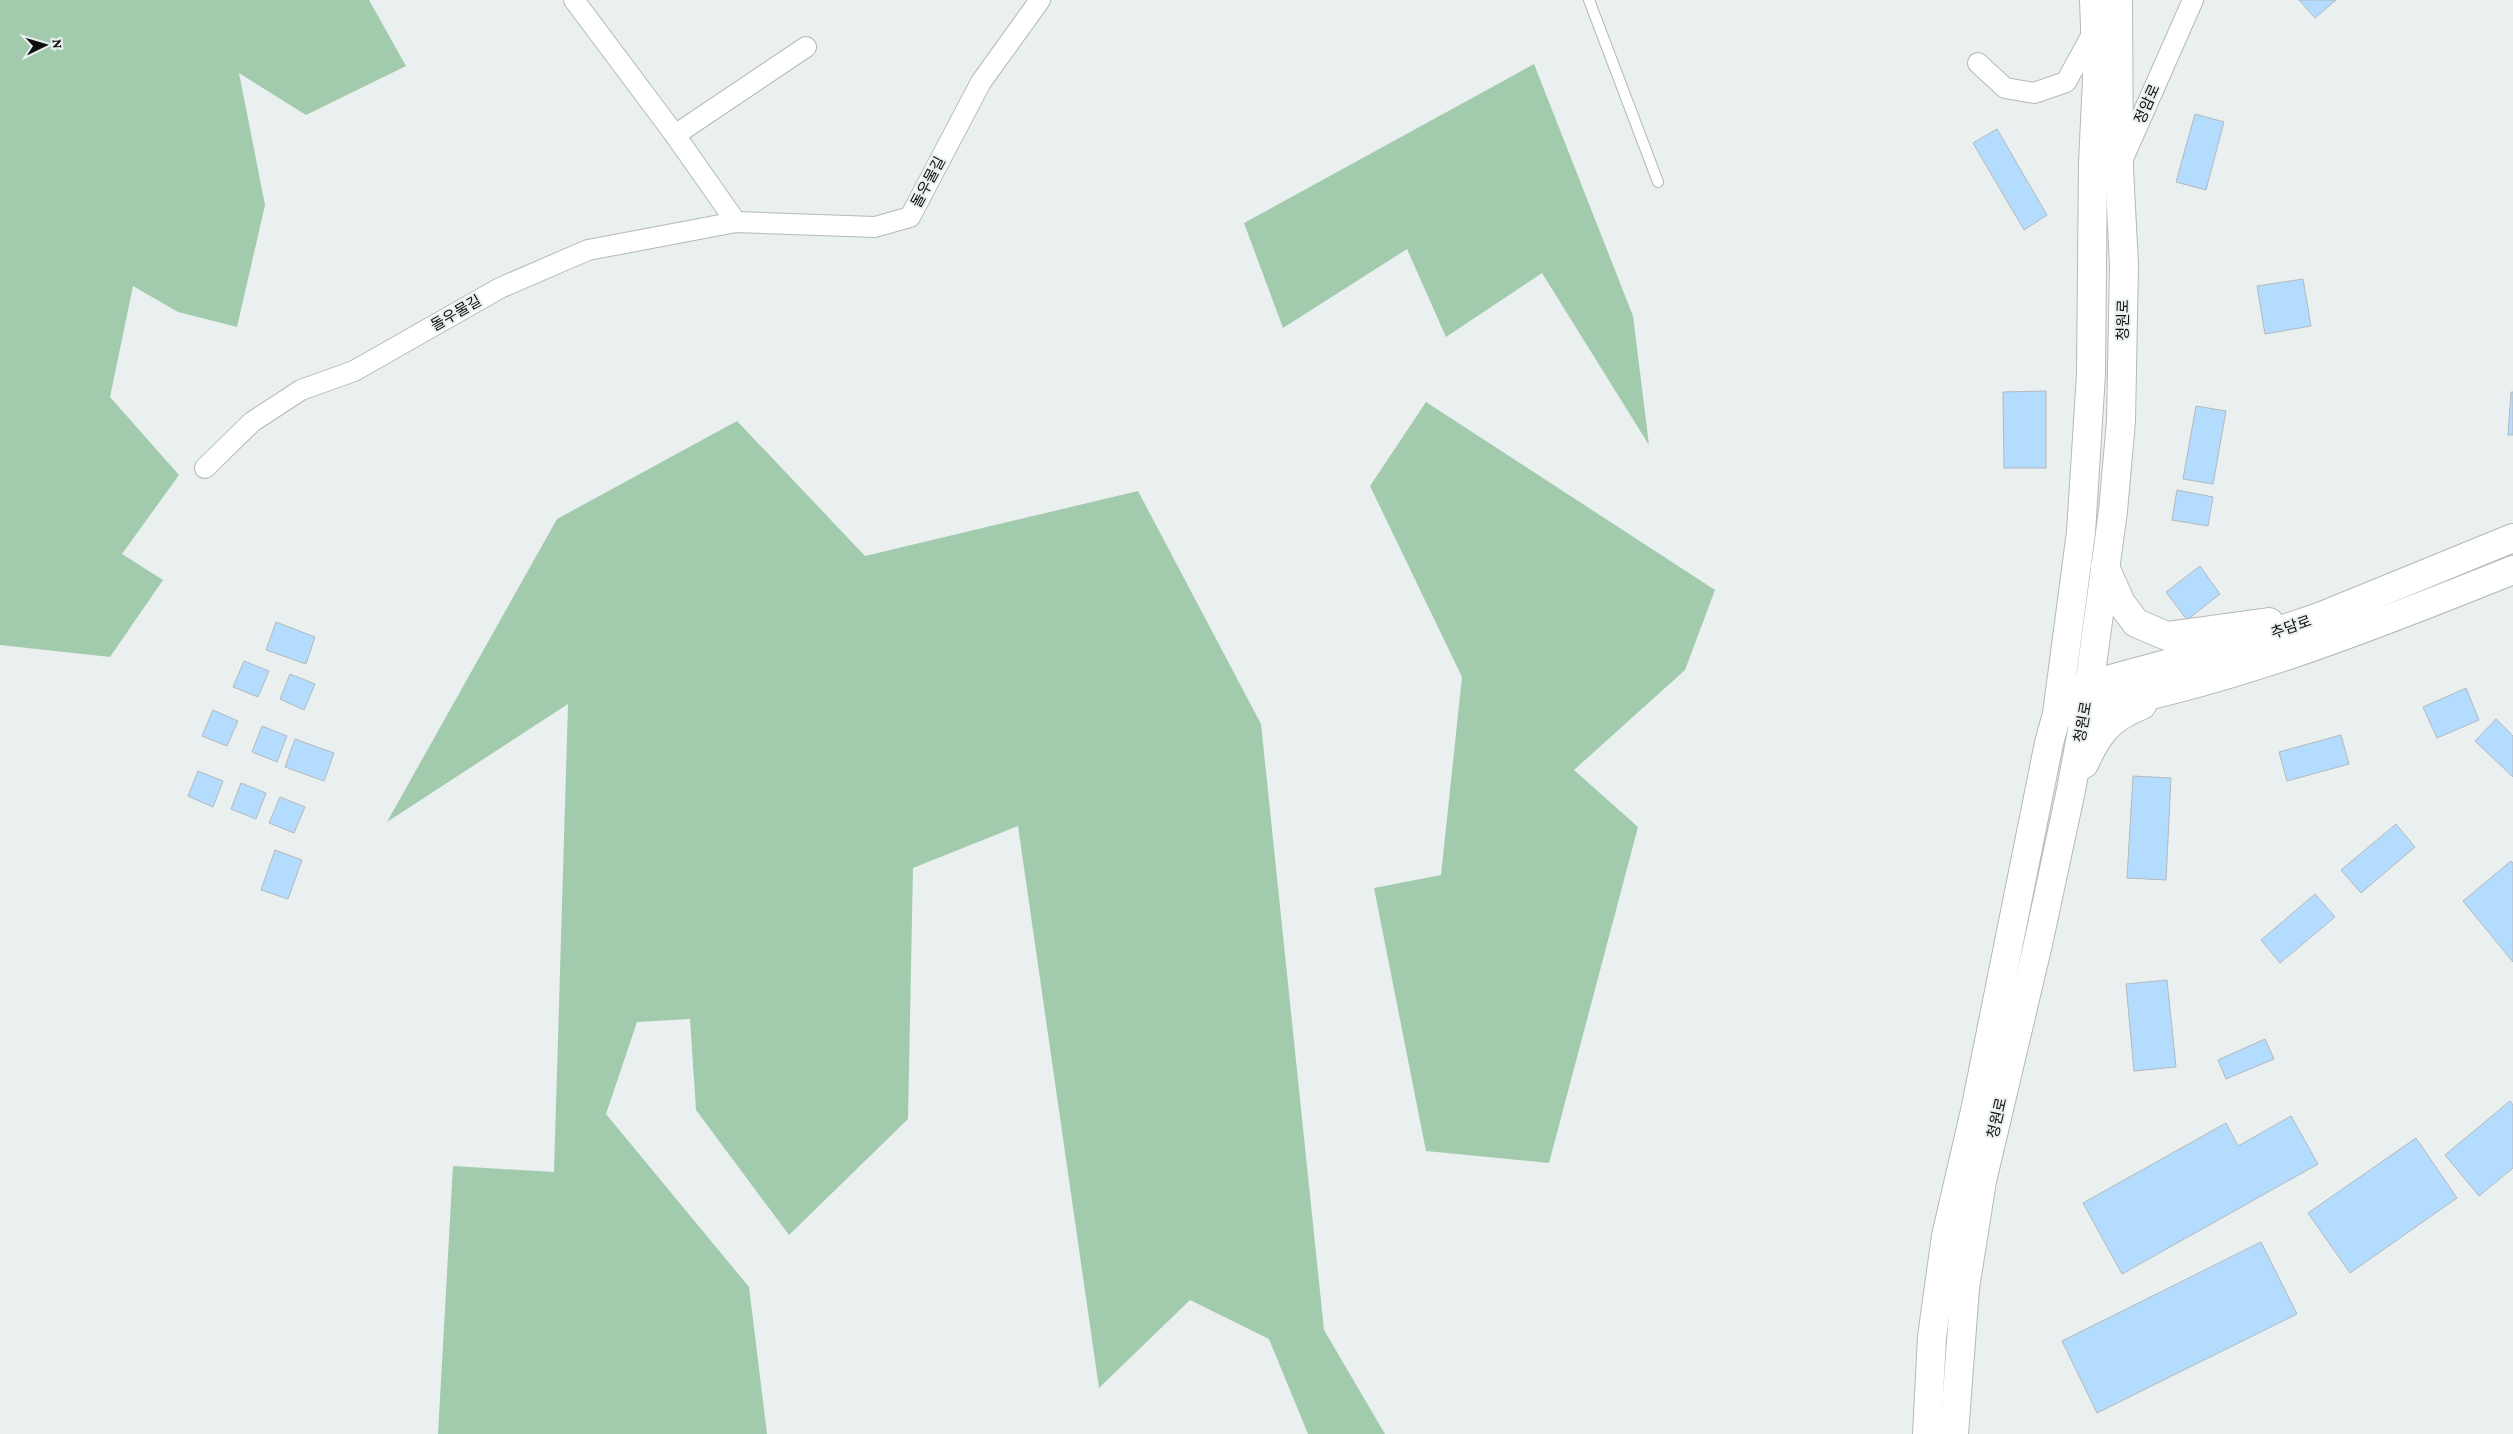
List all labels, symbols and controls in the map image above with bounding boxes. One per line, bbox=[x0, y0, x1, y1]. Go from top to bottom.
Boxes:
north arrow bbox=[20, 20, 70, 70]
text: N bbox=[50, 38, 66, 50]
street label: 정암로 bbox=[2131, 82, 2163, 126]
street label: 돌우물길 bbox=[908, 154, 948, 210]
street label: 돌우물길 bbox=[428, 292, 484, 334]
street label: 청원로 bbox=[2115, 299, 2131, 341]
street label: 추담로 bbox=[2269, 613, 2313, 641]
street label: 청원로 bbox=[2072, 700, 2094, 744]
street label: 청원로 bbox=[1985, 1096, 2009, 1140]

